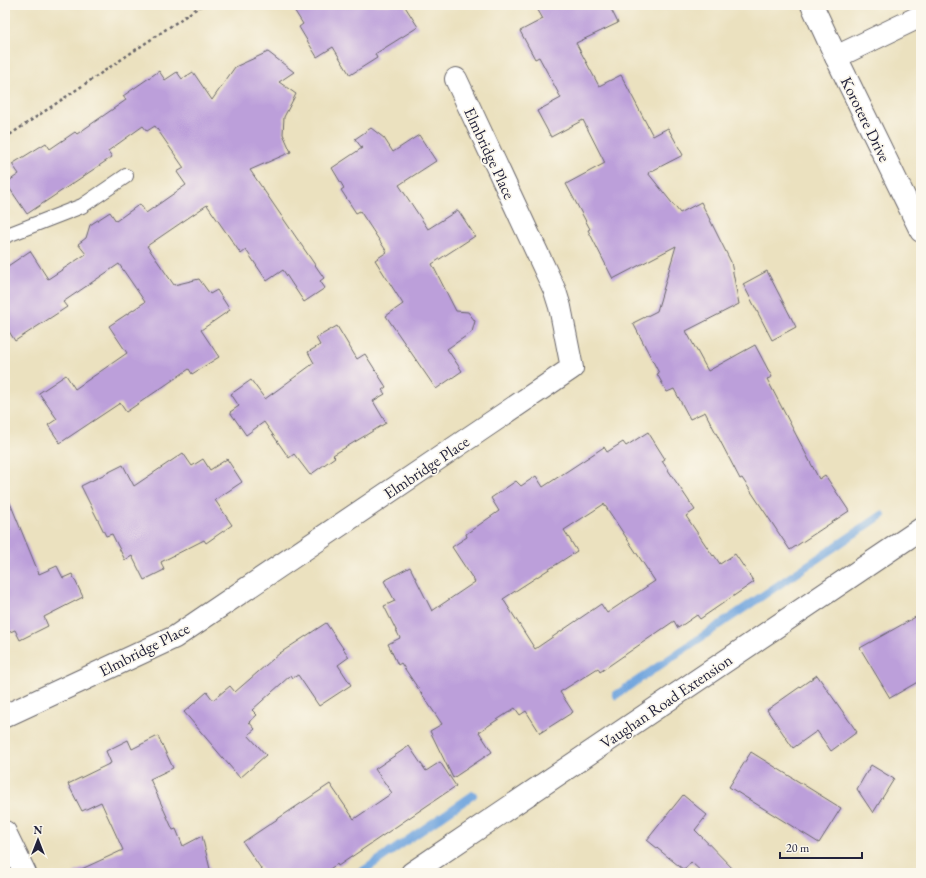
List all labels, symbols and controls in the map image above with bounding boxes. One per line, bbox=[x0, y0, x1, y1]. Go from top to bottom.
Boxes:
street label: Korotere Drive bbox=[836, 73, 895, 165]
street label: Elmbridge Place bbox=[459, 104, 520, 202]
street label: Elmbridge Place bbox=[379, 431, 473, 504]
street label: Elmbridge Place bbox=[95, 618, 193, 681]
street label: Vaughan Road Extension bbox=[596, 649, 737, 753]
north arrow bbox=[18, 820, 58, 860]
text: N bbox=[34, 823, 43, 837]
scale bar bbox=[780, 834, 862, 860]
text: 20 m bbox=[786, 840, 810, 856]

